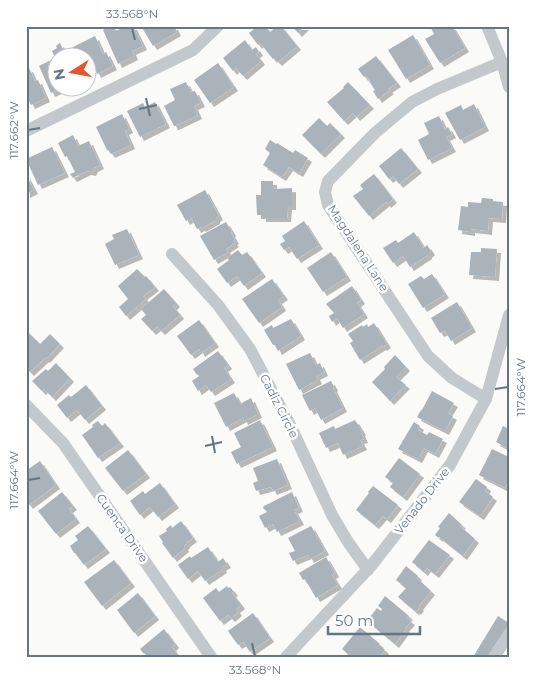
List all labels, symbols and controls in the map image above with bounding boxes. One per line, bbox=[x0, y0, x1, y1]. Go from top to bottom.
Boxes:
text: 33.568°N bbox=[106, 6, 158, 21]
north arrow bbox=[48, 48, 98, 98]
text: N bbox=[49, 67, 69, 82]
text: 117.662°W bbox=[6, 101, 21, 159]
street label: Magdalena Lane bbox=[325, 202, 392, 294]
text: 117.664°W bbox=[513, 358, 528, 416]
street label: Cadiz Circle bbox=[257, 371, 302, 440]
text: 117.664°W bbox=[6, 451, 21, 509]
street label: Venado Drive bbox=[391, 464, 452, 537]
street label: Cuenca Drive bbox=[93, 491, 152, 565]
scale bar bbox=[328, 603, 420, 635]
text: 50 m bbox=[335, 611, 373, 630]
text: 33.568°N bbox=[229, 662, 281, 677]

